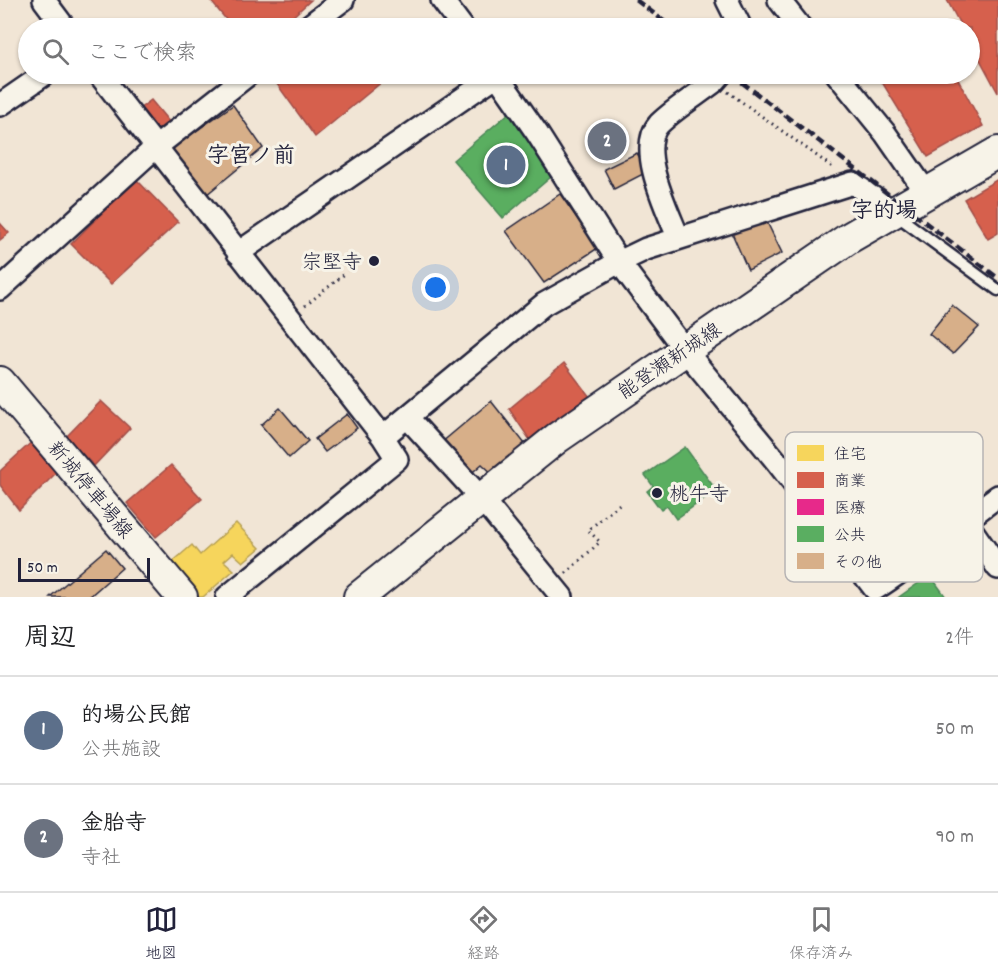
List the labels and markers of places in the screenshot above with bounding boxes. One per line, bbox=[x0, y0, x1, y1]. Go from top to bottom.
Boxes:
pin: 2 bbox=[588, 118, 626, 164]
pin: 1 bbox=[486, 142, 526, 188]
place label: 宗堅寺 bbox=[302, 250, 362, 278]
marker: 宗堅寺 bbox=[367, 254, 381, 268]
place label: 桃牛寺 bbox=[669, 482, 729, 510]
marker: 桃牛寺 bbox=[650, 486, 664, 500]

